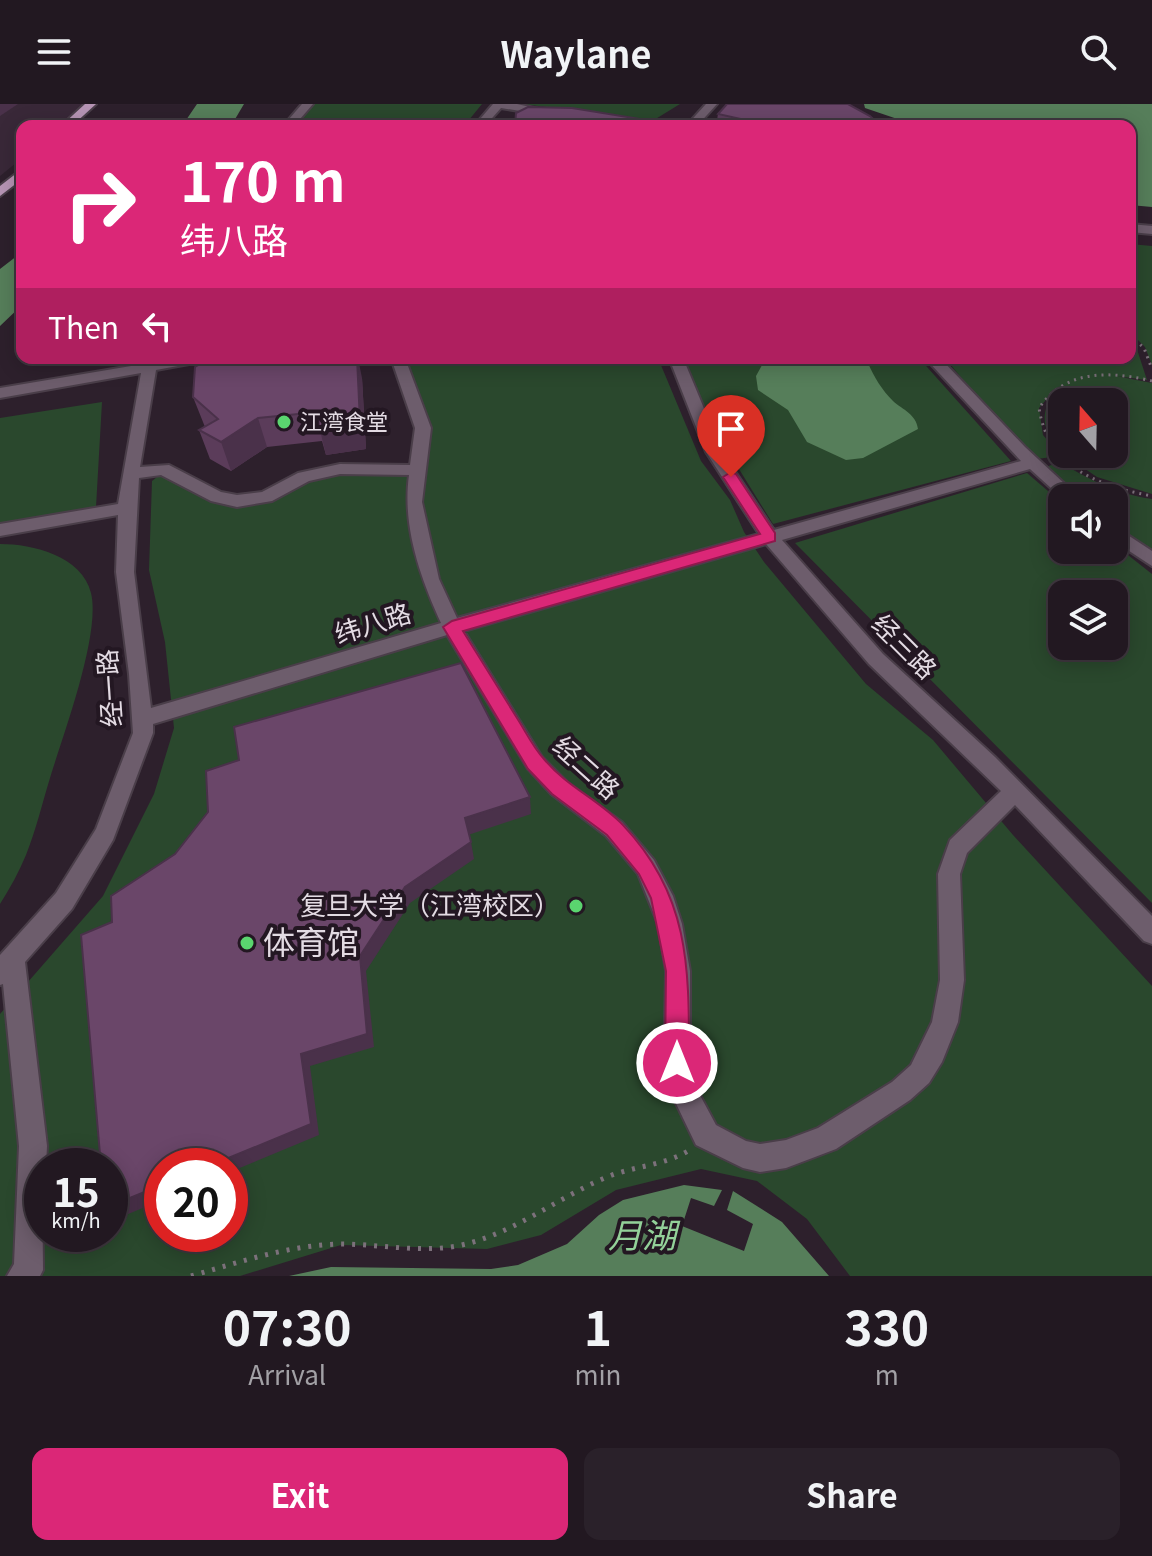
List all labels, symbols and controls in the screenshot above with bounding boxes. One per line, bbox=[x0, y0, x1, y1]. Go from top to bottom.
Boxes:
text: Waylane bbox=[501, 26, 651, 78]
icon: menu bbox=[32, 30, 76, 74]
icon: search bbox=[1076, 30, 1120, 74]
text: 170 m bbox=[180, 137, 346, 218]
icon: right bbox=[48, 152, 152, 256]
text: 纬八路 bbox=[180, 212, 288, 264]
text: Then bbox=[48, 304, 119, 348]
icon: left bbox=[135, 304, 179, 348]
north arrow bbox=[1048, 388, 1128, 468]
map controls bbox=[1048, 388, 1128, 660]
pin bbox=[697, 395, 765, 477]
place label: 江湾食堂 bbox=[300, 404, 388, 436]
icon: arrive bbox=[709, 407, 753, 451]
marker: 江湾食堂 bbox=[275, 413, 293, 431]
button: sound bbox=[1048, 484, 1128, 564]
button: layers bbox=[1048, 580, 1128, 660]
street label: 纬八路 bbox=[330, 593, 415, 651]
street label: 经三路 bbox=[865, 605, 946, 686]
street label: 经一路 bbox=[86, 648, 129, 728]
street label: 经二路 bbox=[546, 726, 629, 806]
place label: 复旦大学（江湾校区） bbox=[300, 885, 560, 922]
marker: 复旦大学（江湾校区） bbox=[567, 897, 585, 915]
place label: 体育馆 bbox=[263, 917, 359, 963]
marker: 体育馆 bbox=[238, 934, 256, 952]
position arrow bbox=[635, 1021, 719, 1105]
speed limit sign: 20 bbox=[144, 1148, 248, 1252]
text: 15 bbox=[52, 1161, 100, 1219]
text: km/h bbox=[51, 1205, 101, 1234]
water label: 月湖 bbox=[608, 1209, 681, 1258]
text: 07:30 bbox=[223, 1290, 352, 1360]
text: 1 bbox=[584, 1290, 612, 1360]
text: 330 bbox=[844, 1290, 929, 1360]
text: Arrival bbox=[248, 1355, 326, 1392]
text: min bbox=[574, 1355, 621, 1392]
text: m bbox=[875, 1355, 899, 1392]
button: Exit bbox=[32, 1448, 568, 1540]
button: Share bbox=[584, 1448, 1120, 1540]

